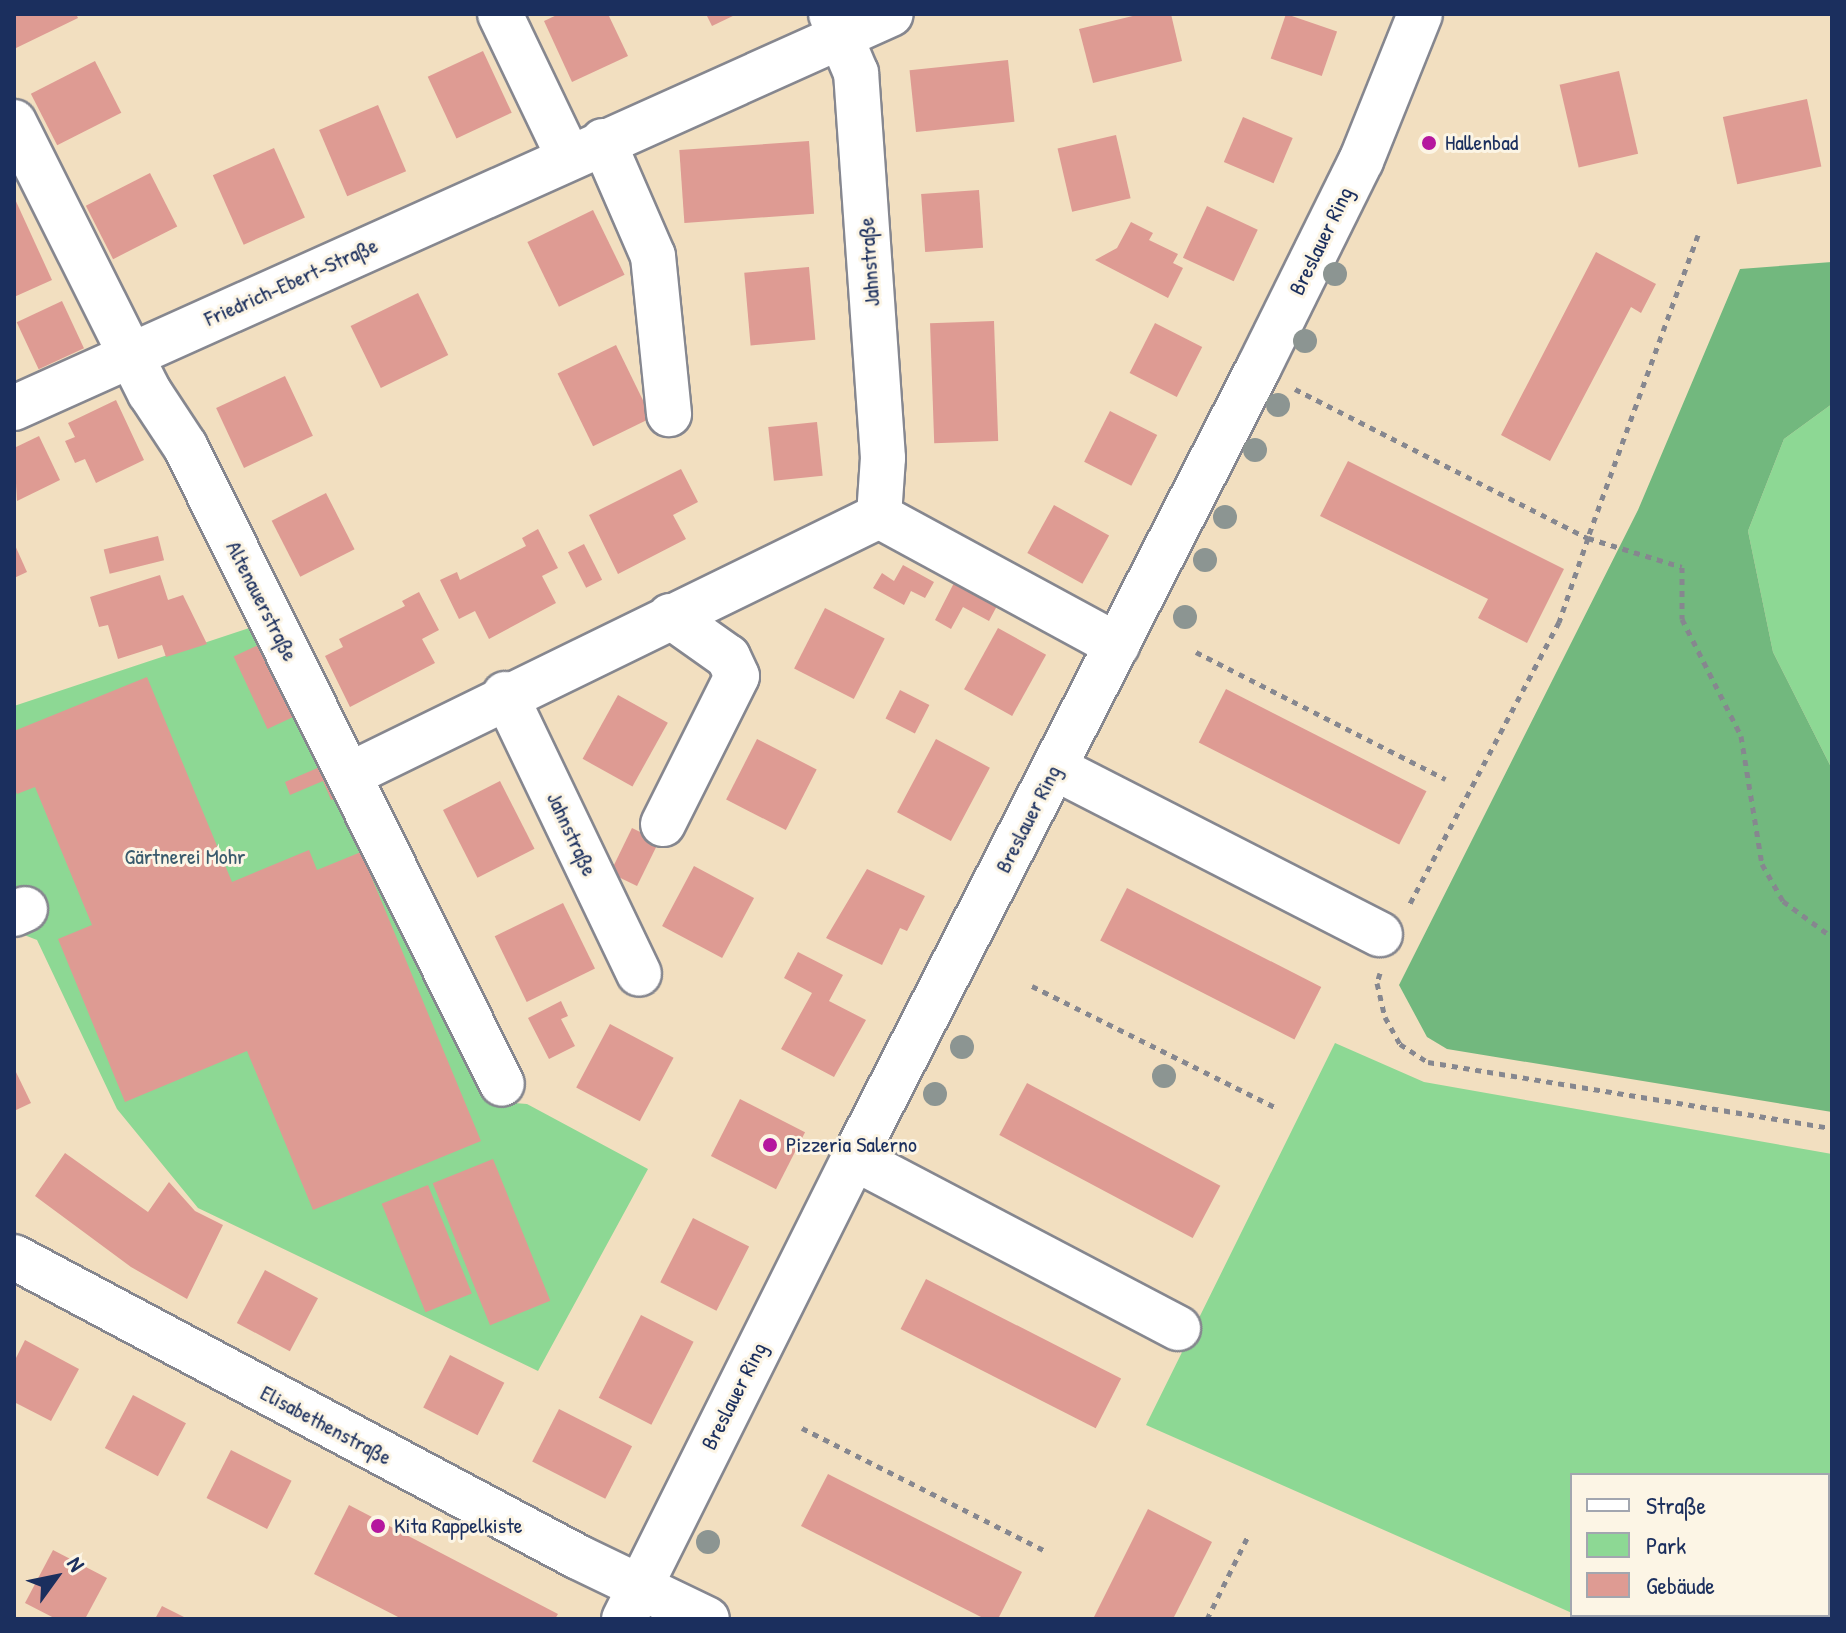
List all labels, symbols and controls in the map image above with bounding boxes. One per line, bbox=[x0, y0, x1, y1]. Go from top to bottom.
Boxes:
place label: Hallenbad bbox=[1445, 130, 1518, 156]
marker: Hallenbad bbox=[1420, 134, 1438, 152]
street label: Breslauer Ring bbox=[1283, 183, 1359, 299]
street label: Jahnstraße bbox=[853, 216, 885, 308]
street label: Friedrich-Ebert-Straße bbox=[200, 232, 382, 332]
street label: Altenauerstraße bbox=[220, 537, 304, 665]
street label: Breslauer Ring bbox=[990, 761, 1066, 877]
street label: Jahnstraße bbox=[541, 788, 603, 880]
park label: Gärtnerei Mohr bbox=[125, 844, 245, 870]
place label: Pizzeria Salerno bbox=[786, 1132, 917, 1158]
marker: Pizzeria Salerno bbox=[761, 1136, 779, 1154]
street label: Breslauer Ring bbox=[696, 1338, 772, 1454]
street label: Elisabethenstraße bbox=[256, 1379, 396, 1471]
legend bbox=[1570, 1473, 1830, 1617]
text: Straße bbox=[1646, 1489, 1706, 1521]
place label: Kita Rappelkiste bbox=[394, 1513, 523, 1539]
marker: Kita Rappelkiste bbox=[369, 1517, 387, 1535]
text: Park bbox=[1646, 1529, 1686, 1561]
north arrow bbox=[16, 1537, 96, 1617]
text: N bbox=[60, 1551, 92, 1577]
text: Gebäude bbox=[1646, 1569, 1715, 1601]

